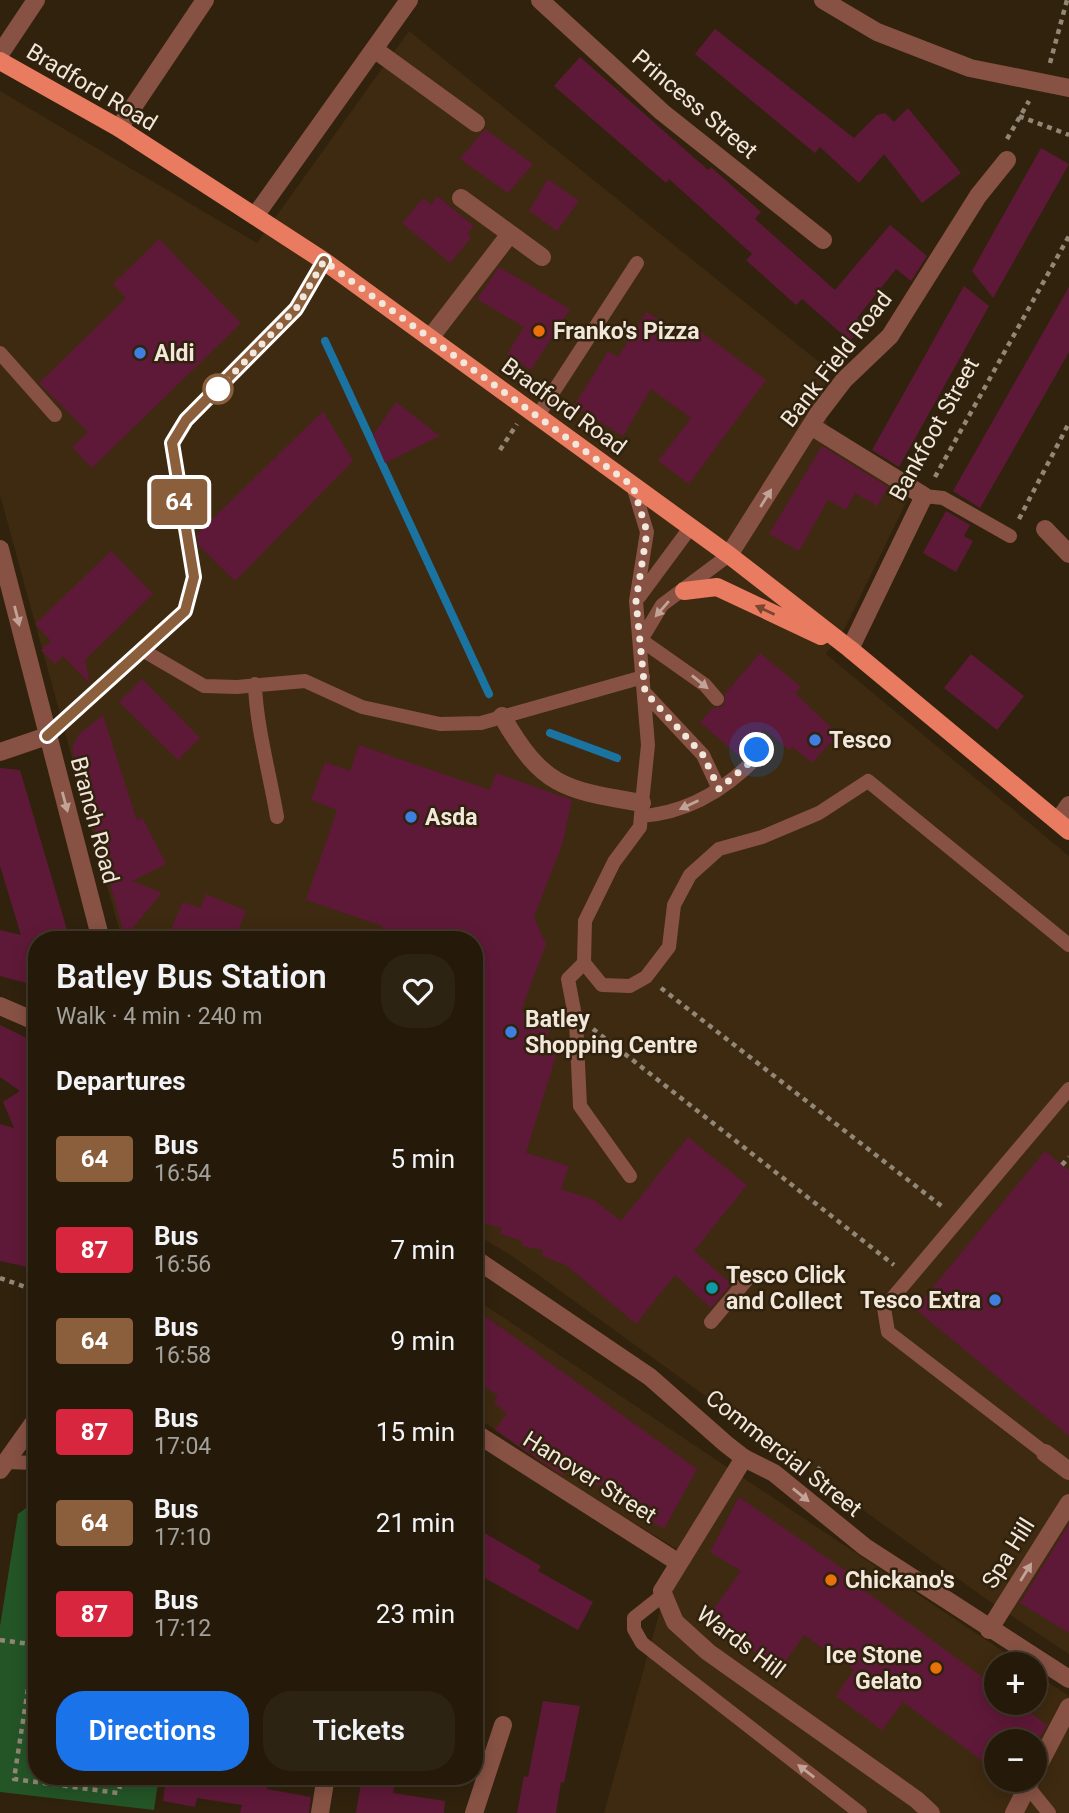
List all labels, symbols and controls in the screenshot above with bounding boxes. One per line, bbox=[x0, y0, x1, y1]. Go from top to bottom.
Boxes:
street label: Bradford Road bbox=[22, 38, 162, 137]
street label: Princess Street bbox=[627, 44, 763, 165]
street label: Bank Field Road bbox=[775, 286, 898, 432]
place label: Franko's Pizza bbox=[553, 318, 700, 345]
marker: Franko's Pizza bbox=[531, 323, 547, 339]
place label: Aldi bbox=[154, 340, 195, 367]
marker: Aldi bbox=[132, 345, 148, 361]
street label: Bradford Road bbox=[496, 352, 631, 461]
street label: Bankfoot Street bbox=[884, 353, 985, 505]
unlabelled marker bbox=[203, 374, 233, 404]
line badge: 64 bbox=[148, 479, 210, 525]
text: 64 bbox=[165, 488, 193, 516]
one-way arrow bbox=[759, 488, 772, 507]
one-way arrow bbox=[654, 600, 670, 618]
one-way arrow bbox=[755, 604, 776, 615]
one-way arrow bbox=[12, 605, 23, 627]
one-way arrow bbox=[690, 675, 708, 690]
place label: Tesco bbox=[829, 727, 891, 754]
your location bbox=[739, 732, 774, 767]
marker: Tesco bbox=[807, 732, 823, 748]
street label: Branch Road bbox=[65, 754, 124, 886]
one-way arrow bbox=[60, 792, 70, 813]
one-way arrow bbox=[679, 799, 699, 811]
place label: Asda bbox=[425, 804, 478, 831]
marker: Asda bbox=[403, 809, 419, 825]
button: heart bbox=[381, 954, 455, 1028]
text: Batley Bus Station bbox=[56, 957, 327, 996]
text: Walk · 4 min · 240 m bbox=[56, 1003, 262, 1030]
place label: Batley Shopping Centre bbox=[525, 1006, 698, 1059]
marker: Batley Shopping Centre bbox=[503, 1024, 519, 1040]
text: Departures bbox=[56, 1066, 186, 1096]
text: Bus bbox=[154, 1130, 199, 1160]
text: 5 min bbox=[390, 1144, 455, 1174]
text: 64 bbox=[81, 1145, 108, 1173]
text: 16:54 bbox=[154, 1160, 211, 1187]
text: Bus bbox=[154, 1221, 199, 1251]
text: 7 min bbox=[390, 1235, 455, 1265]
text: 87 bbox=[81, 1236, 108, 1264]
text: 16:56 bbox=[154, 1251, 211, 1278]
place label: Tesco Click and Collect bbox=[726, 1262, 846, 1315]
marker: Tesco Click and Collect bbox=[704, 1280, 720, 1296]
place label: Tesco Extra bbox=[860, 1287, 981, 1314]
marker: Tesco Extra bbox=[987, 1292, 1003, 1308]
text: Bus bbox=[154, 1312, 199, 1342]
text: 9 min bbox=[390, 1326, 455, 1356]
text: 64 bbox=[81, 1327, 108, 1355]
text: 16:58 bbox=[154, 1342, 211, 1369]
street label: Commercial Street bbox=[700, 1384, 867, 1523]
text: Bus bbox=[154, 1403, 199, 1433]
text: 15 min bbox=[376, 1417, 455, 1447]
text: 87 bbox=[81, 1418, 108, 1446]
street label: Hanover Street bbox=[518, 1426, 661, 1529]
text: 17:04 bbox=[154, 1433, 211, 1460]
one-way arrow bbox=[792, 1487, 809, 1502]
text: Bus bbox=[154, 1494, 199, 1524]
text: 21 min bbox=[376, 1508, 455, 1538]
text: 64 bbox=[81, 1509, 108, 1537]
street label: Spa Hill bbox=[976, 1513, 1041, 1593]
text: 17:10 bbox=[154, 1524, 211, 1551]
one-way arrow bbox=[1019, 1562, 1032, 1582]
place label: Chickano's bbox=[845, 1567, 955, 1594]
marker: Chickano's bbox=[823, 1572, 839, 1588]
text: Bus bbox=[154, 1585, 199, 1615]
text: 23 min bbox=[376, 1599, 455, 1629]
text: 87 bbox=[81, 1600, 108, 1628]
street label: Wards Hill bbox=[691, 1600, 790, 1684]
text: 17:12 bbox=[154, 1615, 211, 1642]
place label: Ice Stone Gelato bbox=[825, 1642, 922, 1695]
map controls bbox=[984, 1652, 1047, 1792]
button: + bbox=[984, 1652, 1047, 1715]
marker: Ice Stone Gelato bbox=[928, 1660, 944, 1676]
button: Directions bbox=[56, 1691, 249, 1771]
button: Tickets bbox=[263, 1691, 455, 1771]
button: − bbox=[984, 1729, 1047, 1792]
one-way arrow bbox=[798, 1764, 816, 1779]

